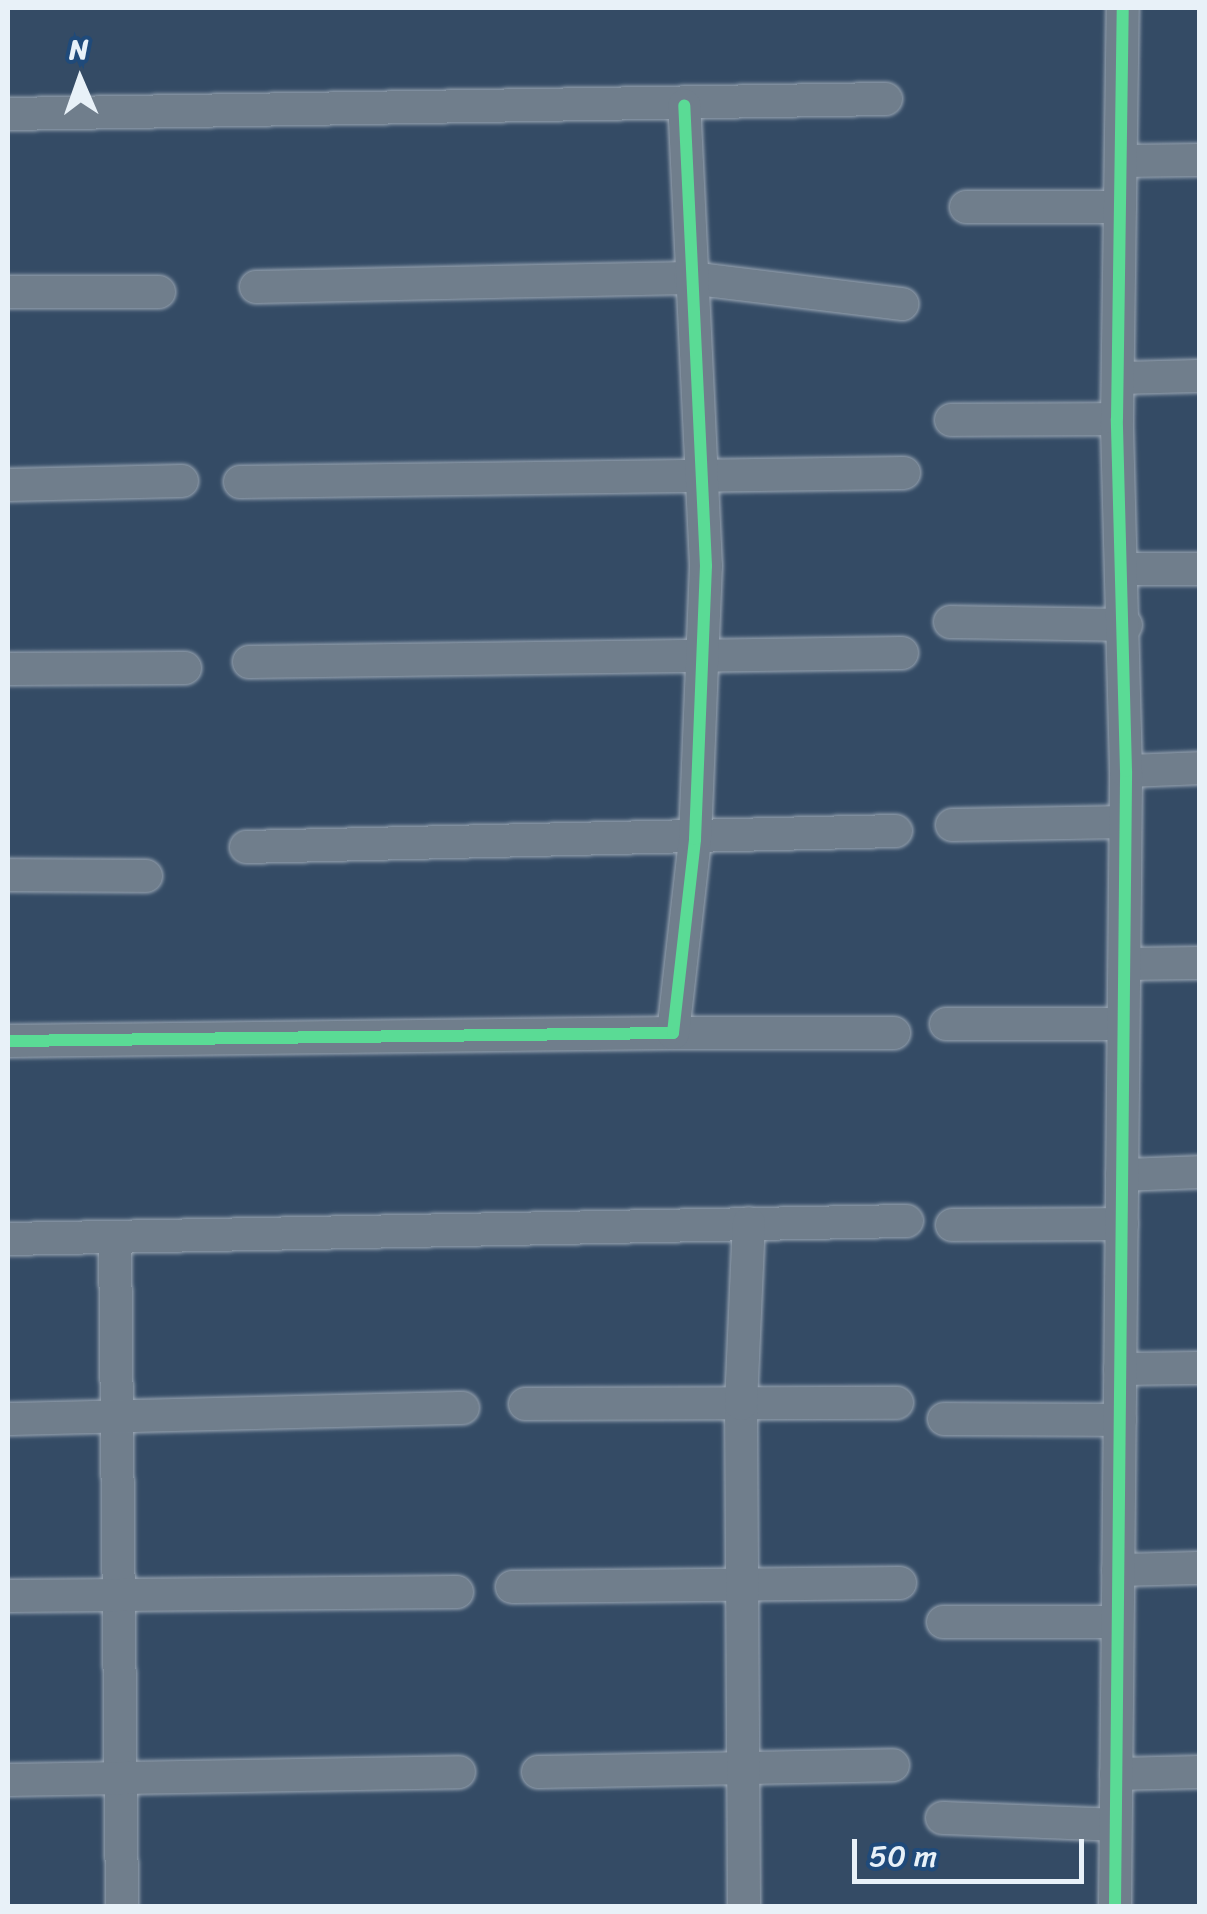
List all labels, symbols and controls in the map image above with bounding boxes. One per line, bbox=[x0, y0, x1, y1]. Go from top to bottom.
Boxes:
text: N bbox=[68, 25, 89, 74]
north arrow bbox=[30, 30, 130, 130]
scale bar bbox=[857, 1819, 1090, 1881]
text: 50 m bbox=[869, 1829, 937, 1883]

